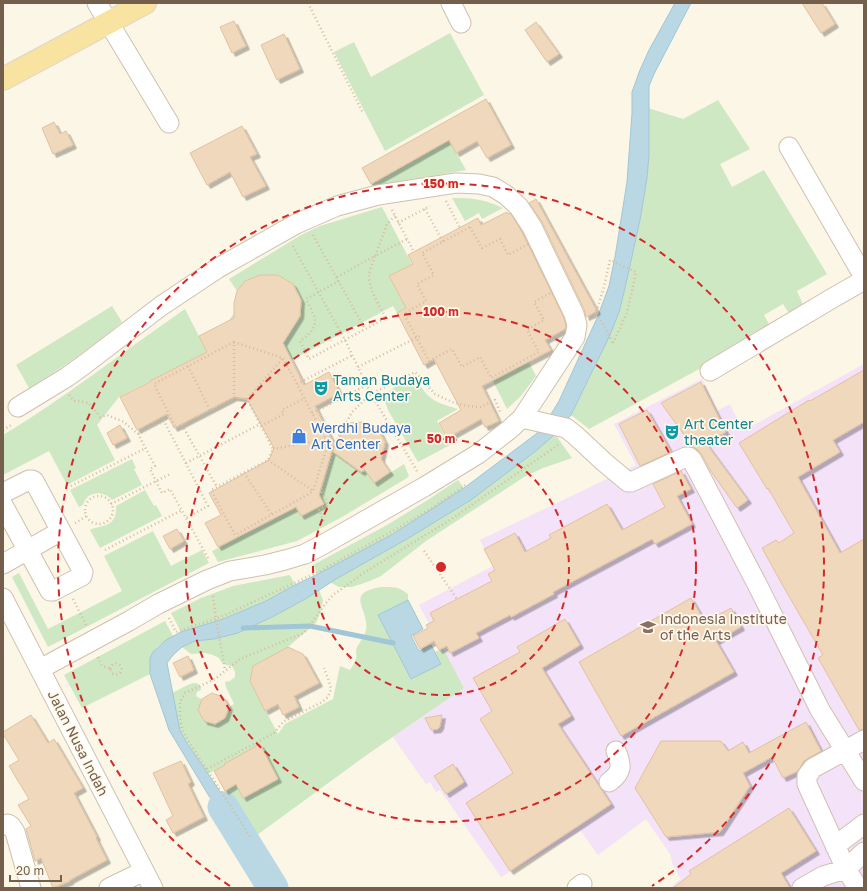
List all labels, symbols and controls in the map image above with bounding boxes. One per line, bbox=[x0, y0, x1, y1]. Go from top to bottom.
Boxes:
text: 150 m bbox=[424, 176, 458, 191]
text: 100 m bbox=[423, 304, 459, 319]
place label: Taman Budaya Arts Center bbox=[333, 371, 430, 404]
theatre icon: Taman Budaya Arts Center bbox=[312, 379, 330, 397]
place label: Art Center theater bbox=[684, 415, 754, 448]
place label: Werdhi Budaya Art Center bbox=[311, 419, 411, 452]
theatre icon: Art Center theater bbox=[663, 423, 681, 441]
shop icon: Werdhi Budaya Art Center bbox=[290, 427, 308, 445]
text: 50 m bbox=[427, 431, 455, 446]
centre of rings bbox=[434, 560, 448, 574]
place label: Indonesia Institute of the Arts bbox=[660, 610, 787, 643]
school or university icon: Indonesia Institute of the Arts bbox=[639, 618, 657, 636]
street label: Jalan Nusa Indah bbox=[44, 687, 112, 798]
scale bar bbox=[10, 857, 61, 883]
text: 20 m bbox=[16, 863, 44, 878]

